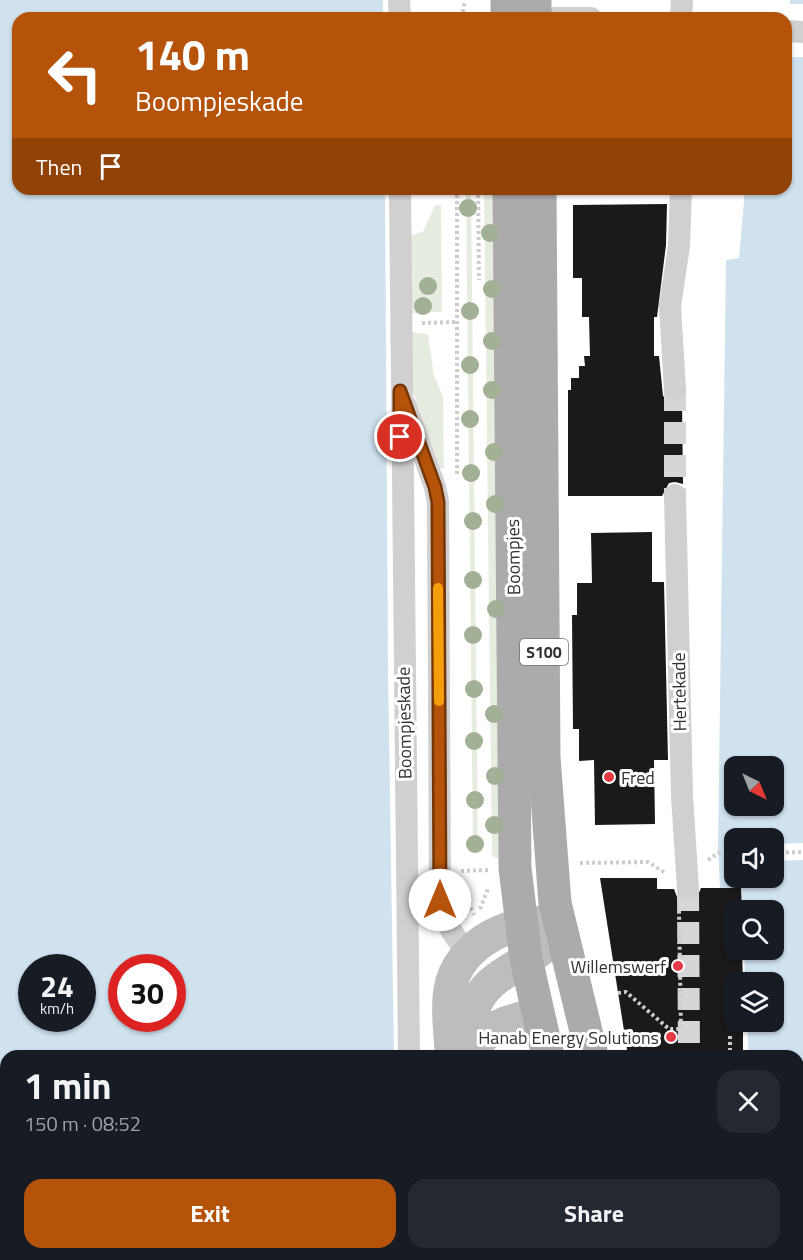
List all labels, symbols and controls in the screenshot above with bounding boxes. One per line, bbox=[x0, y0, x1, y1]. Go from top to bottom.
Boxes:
text: 140 m bbox=[135, 22, 250, 86]
icon: left bbox=[36, 36, 114, 114]
text: Boompjeskade bbox=[135, 80, 303, 121]
text: Then bbox=[36, 150, 82, 184]
icon: arrive bbox=[94, 150, 127, 183]
pin bbox=[374, 411, 425, 462]
icon: arrive bbox=[383, 420, 416, 453]
street label: Boompjes bbox=[499, 519, 527, 595]
road number: S100 bbox=[520, 639, 568, 665]
street label: Hertekade bbox=[665, 652, 693, 732]
street label: Boompjeskade bbox=[390, 667, 418, 779]
north arrow bbox=[724, 756, 784, 816]
map controls bbox=[724, 756, 784, 1032]
place label: Fred bbox=[621, 764, 655, 791]
marker: Fred bbox=[602, 770, 616, 784]
button: sound bbox=[724, 828, 784, 888]
position arrow bbox=[408, 868, 472, 932]
button: search bbox=[724, 900, 784, 960]
place label: Willemswerf bbox=[570, 953, 666, 980]
speed limit sign: 30 bbox=[108, 954, 186, 1032]
marker: Willemswerf bbox=[671, 959, 685, 973]
text: 24 bbox=[40, 963, 74, 1009]
button: layers bbox=[724, 972, 784, 1032]
text: km/h bbox=[40, 997, 74, 1020]
place label: Hanab Energy Solutions bbox=[478, 1024, 659, 1051]
marker: Hanab Energy Solutions bbox=[664, 1030, 678, 1044]
text: 1 min bbox=[24, 1058, 111, 1113]
button: close bbox=[717, 1070, 780, 1133]
text: 150 m · 08:52 bbox=[24, 1108, 141, 1139]
button: Exit bbox=[24, 1179, 396, 1248]
button: Share bbox=[408, 1179, 780, 1248]

